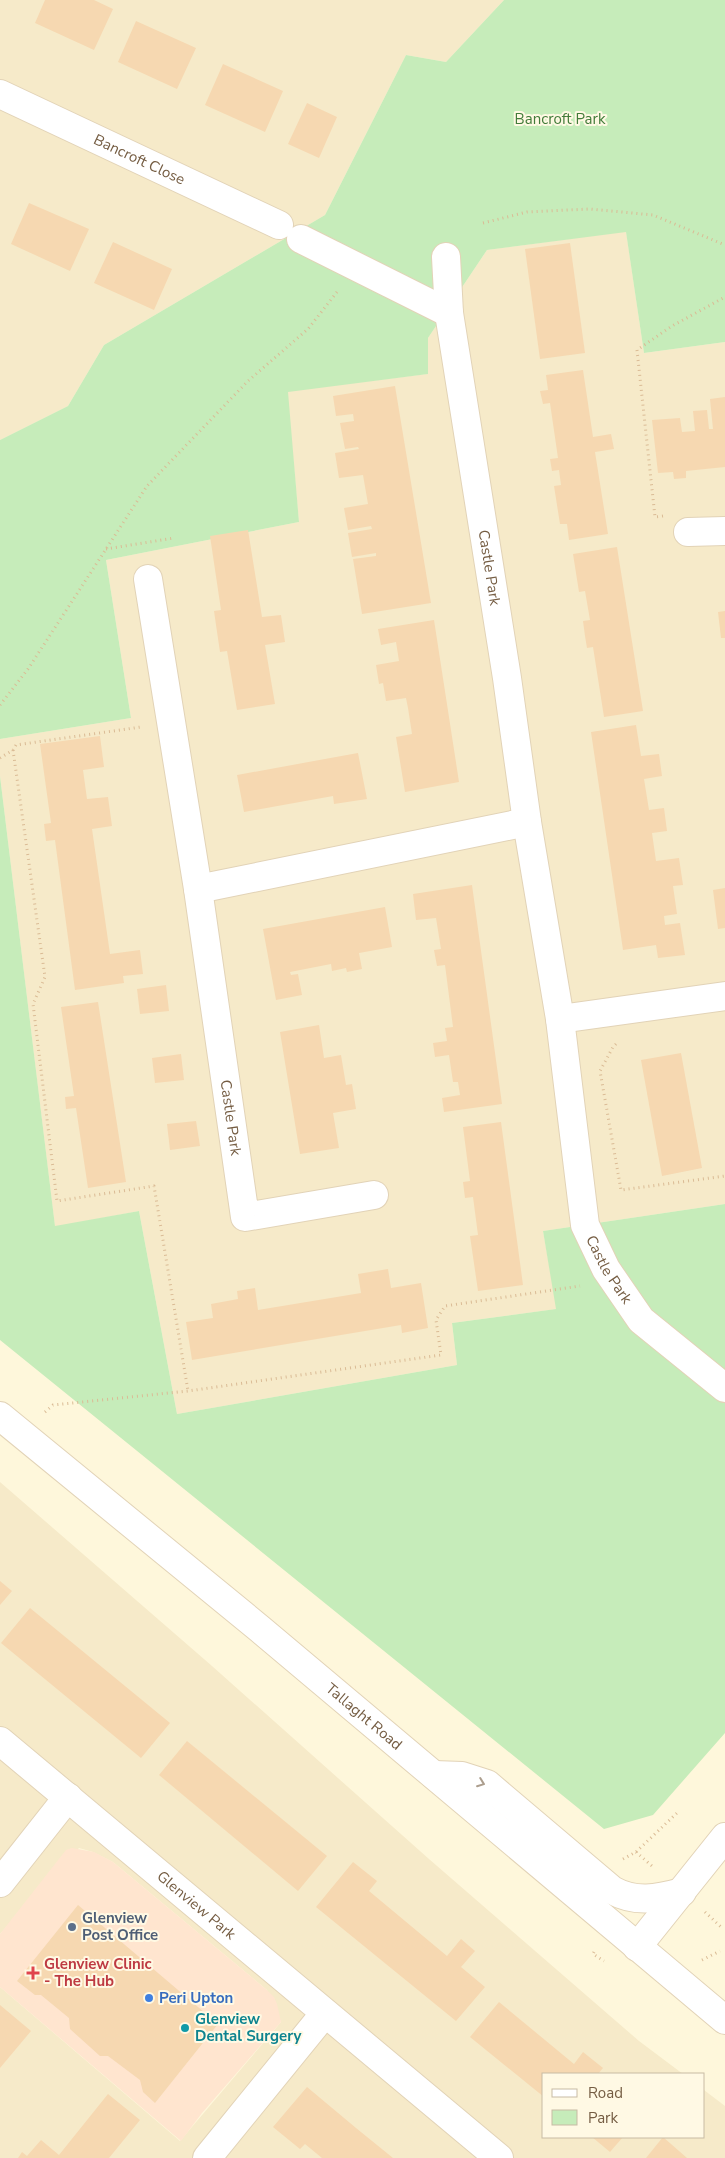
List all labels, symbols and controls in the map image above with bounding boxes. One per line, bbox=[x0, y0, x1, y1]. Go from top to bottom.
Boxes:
park label: Bancroft Park bbox=[515, 109, 606, 129]
street label: Bancroft Close bbox=[90, 129, 188, 190]
street label: Castle Park bbox=[474, 528, 505, 608]
street label: Castle Park bbox=[215, 1078, 246, 1157]
street label: Castle Park bbox=[581, 1232, 637, 1308]
street label: Tallaght Road bbox=[322, 1679, 406, 1754]
one-way arrow bbox=[476, 1777, 485, 1787]
street label: Glenview Park bbox=[153, 1866, 241, 1944]
place label: Glenview Post Office bbox=[82, 1908, 158, 1945]
marker: Glenview Post Office bbox=[66, 1921, 78, 1933]
place label: Glenview Clinic - The Hub bbox=[44, 1954, 152, 1991]
marker: Glenview Clinic - The Hub bbox=[26, 1966, 40, 1980]
place label: Peri Upton bbox=[159, 1988, 233, 2008]
marker: Peri Upton bbox=[143, 1992, 155, 2004]
place label: Glenview Dental Surgery bbox=[195, 2009, 302, 2046]
marker: Glenview Dental Surgery bbox=[179, 2022, 191, 2034]
legend bbox=[542, 2073, 705, 2138]
text: Road bbox=[588, 2083, 623, 2103]
text: Park bbox=[588, 2108, 618, 2128]

